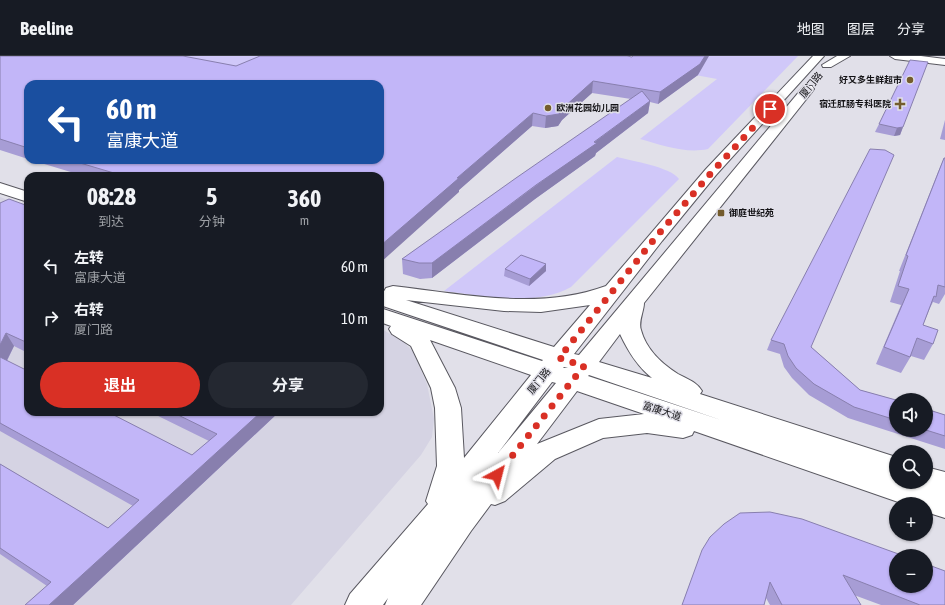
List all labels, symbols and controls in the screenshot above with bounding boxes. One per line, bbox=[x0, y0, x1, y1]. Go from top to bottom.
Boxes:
text: Beeline bbox=[20, 17, 73, 39]
text: 地图 bbox=[797, 21, 825, 37]
text: 图层 bbox=[847, 21, 875, 37]
text: 分享 bbox=[897, 21, 925, 37]
street label: 厦门路 bbox=[797, 70, 825, 100]
place label: 好又多生鲜超市 bbox=[839, 75, 902, 85]
marker: 好又多生鲜超市 bbox=[905, 75, 915, 85]
pin bbox=[753, 92, 787, 126]
text: 60 m bbox=[106, 93, 156, 125]
icon: left bbox=[40, 96, 92, 148]
icon: arrive bbox=[759, 98, 781, 120]
marker: 宿迁肛肠专科医院 bbox=[894, 98, 906, 110]
place label: 宿迁肛肠专科医院 bbox=[819, 99, 891, 109]
marker: 欧洲花园幼儿园 bbox=[543, 103, 553, 113]
place label: 欧洲花园幼儿园 bbox=[556, 103, 619, 113]
text: 富康大道 bbox=[106, 130, 178, 151]
text: 08:28 bbox=[87, 183, 136, 210]
text: 5 bbox=[206, 183, 217, 210]
text: 360 bbox=[287, 185, 321, 212]
marker: 御庭世纪苑 bbox=[716, 208, 726, 218]
place label: 御庭世纪苑 bbox=[729, 208, 774, 218]
text: m bbox=[300, 213, 309, 228]
text: 到达 bbox=[98, 214, 124, 229]
text: 分钟 bbox=[199, 214, 225, 229]
text: 左转 bbox=[74, 249, 104, 266]
icon: left bbox=[40, 255, 62, 277]
text: 60 m bbox=[341, 258, 368, 275]
text: 富康大道 bbox=[74, 270, 126, 285]
text: 右转 bbox=[74, 301, 104, 318]
icon: right bbox=[40, 307, 62, 329]
text: 10 m bbox=[341, 310, 368, 327]
text: 厦门路 bbox=[74, 322, 113, 337]
button: 退出 bbox=[40, 362, 200, 408]
button: 分享 bbox=[208, 362, 368, 408]
street label: 厦门路 bbox=[525, 366, 553, 396]
map controls bbox=[889, 393, 933, 593]
button: sound bbox=[889, 393, 933, 437]
street label: 富康大道 bbox=[641, 400, 683, 422]
button: search bbox=[889, 445, 933, 489]
position arrow bbox=[476, 454, 518, 496]
button: + bbox=[889, 497, 933, 541]
button: − bbox=[889, 549, 933, 593]

